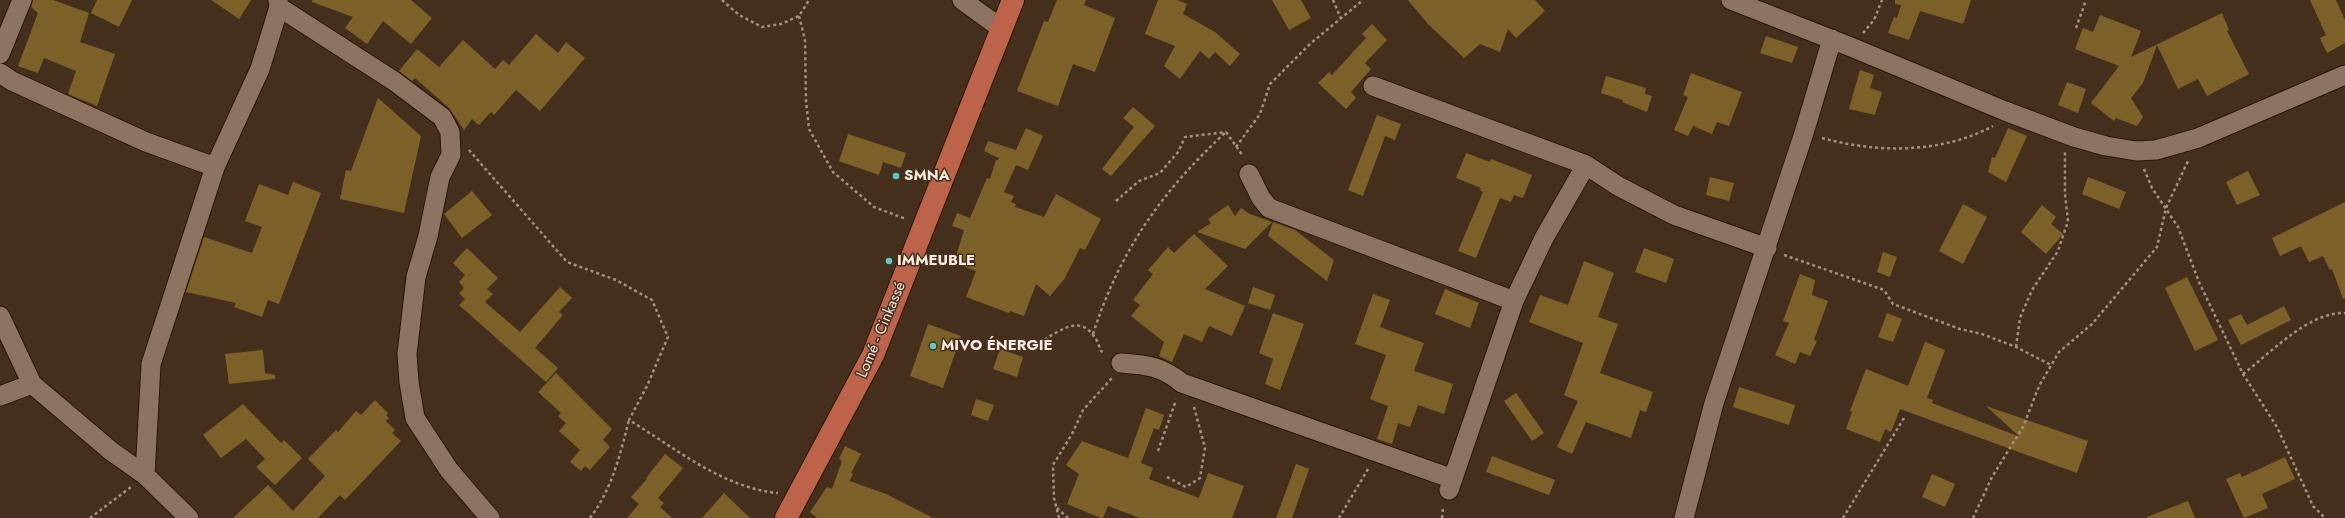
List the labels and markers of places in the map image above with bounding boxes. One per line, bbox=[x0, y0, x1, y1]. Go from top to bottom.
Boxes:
place label: SMNA bbox=[904, 167, 950, 185]
marker: SMNA bbox=[891, 171, 901, 181]
place label: IMMEUBLE bbox=[897, 252, 975, 270]
marker: IMMEUBLE bbox=[884, 256, 894, 266]
place label: MIVO ÉNERGIE bbox=[941, 337, 1053, 355]
marker: MIVO ÉNERGIE bbox=[928, 341, 938, 351]

